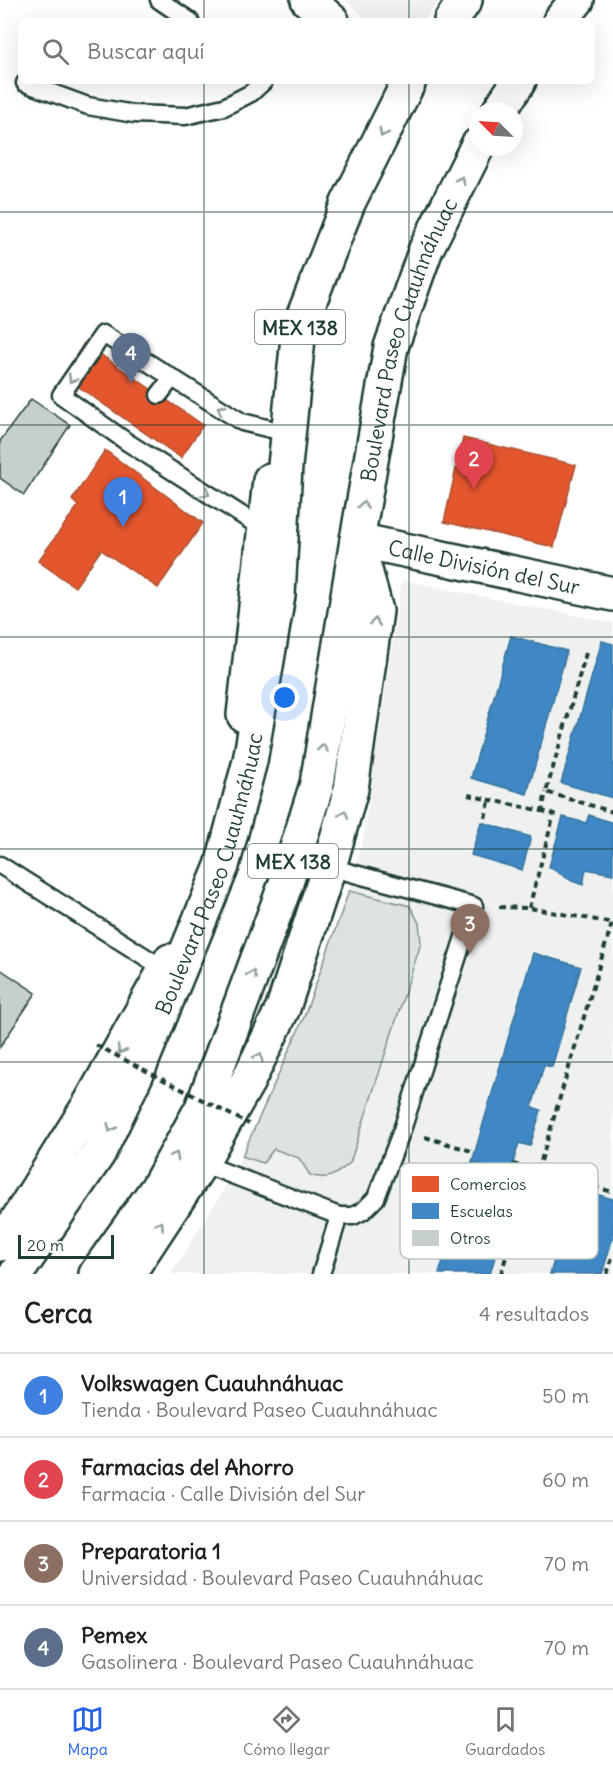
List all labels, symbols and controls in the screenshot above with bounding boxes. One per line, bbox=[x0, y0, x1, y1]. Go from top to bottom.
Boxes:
search box bbox=[18, 18, 595, 84]
icon: search bbox=[39, 35, 72, 68]
text: Buscar aquí bbox=[87, 37, 204, 65]
north arrow bbox=[469, 102, 523, 156]
one-way arrow bbox=[378, 127, 390, 138]
one-way arrow bbox=[453, 175, 465, 186]
street label: Boulevard Paseo Cuauhnáhuac bbox=[354, 193, 463, 484]
road number: MEX 138 bbox=[255, 310, 345, 344]
pin: 4 bbox=[112, 334, 150, 383]
one-way arrow bbox=[68, 372, 79, 383]
one-way arrow bbox=[217, 404, 227, 416]
pin: 2 bbox=[454, 440, 494, 489]
pin: 1 bbox=[104, 478, 142, 527]
one-way arrow bbox=[200, 485, 211, 496]
one-way arrow bbox=[356, 500, 369, 510]
street label: Calle División del Sur bbox=[386, 533, 583, 600]
one-way arrow bbox=[368, 617, 380, 626]
your location bbox=[270, 683, 299, 712]
street label: Boulevard Paseo Cuauhnáhuac bbox=[149, 731, 268, 1018]
one-way arrow bbox=[316, 744, 328, 753]
one-way arrow bbox=[337, 809, 349, 820]
road number: MEX 138 bbox=[248, 844, 338, 878]
pin: 3 bbox=[450, 904, 490, 954]
one-way arrow bbox=[245, 969, 257, 980]
one-way arrow bbox=[116, 1044, 128, 1054]
one-way arrow bbox=[252, 1053, 264, 1064]
one-way arrow bbox=[106, 1122, 118, 1133]
one-way arrow bbox=[168, 1152, 180, 1162]
legend bbox=[400, 1163, 598, 1259]
text: Comercios bbox=[450, 1174, 526, 1194]
text: Escuelas bbox=[450, 1201, 513, 1221]
one-way arrow bbox=[153, 1221, 165, 1231]
text: Otros bbox=[450, 1228, 490, 1248]
scale bar bbox=[18, 1232, 114, 1260]
text: 20 m bbox=[27, 1235, 64, 1255]
text: Cerca bbox=[24, 1297, 93, 1330]
text: 4 resultados bbox=[479, 1301, 589, 1326]
text: Volkswagen Cuauhnáhuac bbox=[81, 1369, 343, 1397]
text: 1 bbox=[40, 1383, 47, 1408]
text: 50 m bbox=[542, 1383, 589, 1408]
text: Tienda · Boulevard Paseo Cuauhnáhuac bbox=[81, 1397, 438, 1422]
text: Farmacias del Ahorro bbox=[81, 1453, 294, 1481]
text: 2 bbox=[38, 1467, 49, 1492]
text: 60 m bbox=[542, 1467, 589, 1492]
text: Farmacia · Calle División del Sur bbox=[81, 1481, 365, 1506]
text: Preparatoria 1 bbox=[81, 1537, 221, 1565]
text: 3 bbox=[38, 1551, 49, 1576]
text: 70 m bbox=[544, 1551, 589, 1576]
text: Universidad · Boulevard Paseo Cuauhnáhuac bbox=[81, 1565, 484, 1590]
text: Pemex bbox=[81, 1621, 147, 1649]
text: 4 bbox=[38, 1635, 49, 1660]
text: 70 m bbox=[544, 1635, 589, 1660]
text: Gasolinera · Boulevard Paseo Cuauhnáhuac bbox=[81, 1649, 474, 1674]
tab: Mapa bbox=[68, 1703, 108, 1759]
tab: Cómo llegar bbox=[243, 1703, 330, 1759]
tab: Guardados bbox=[465, 1703, 545, 1759]

